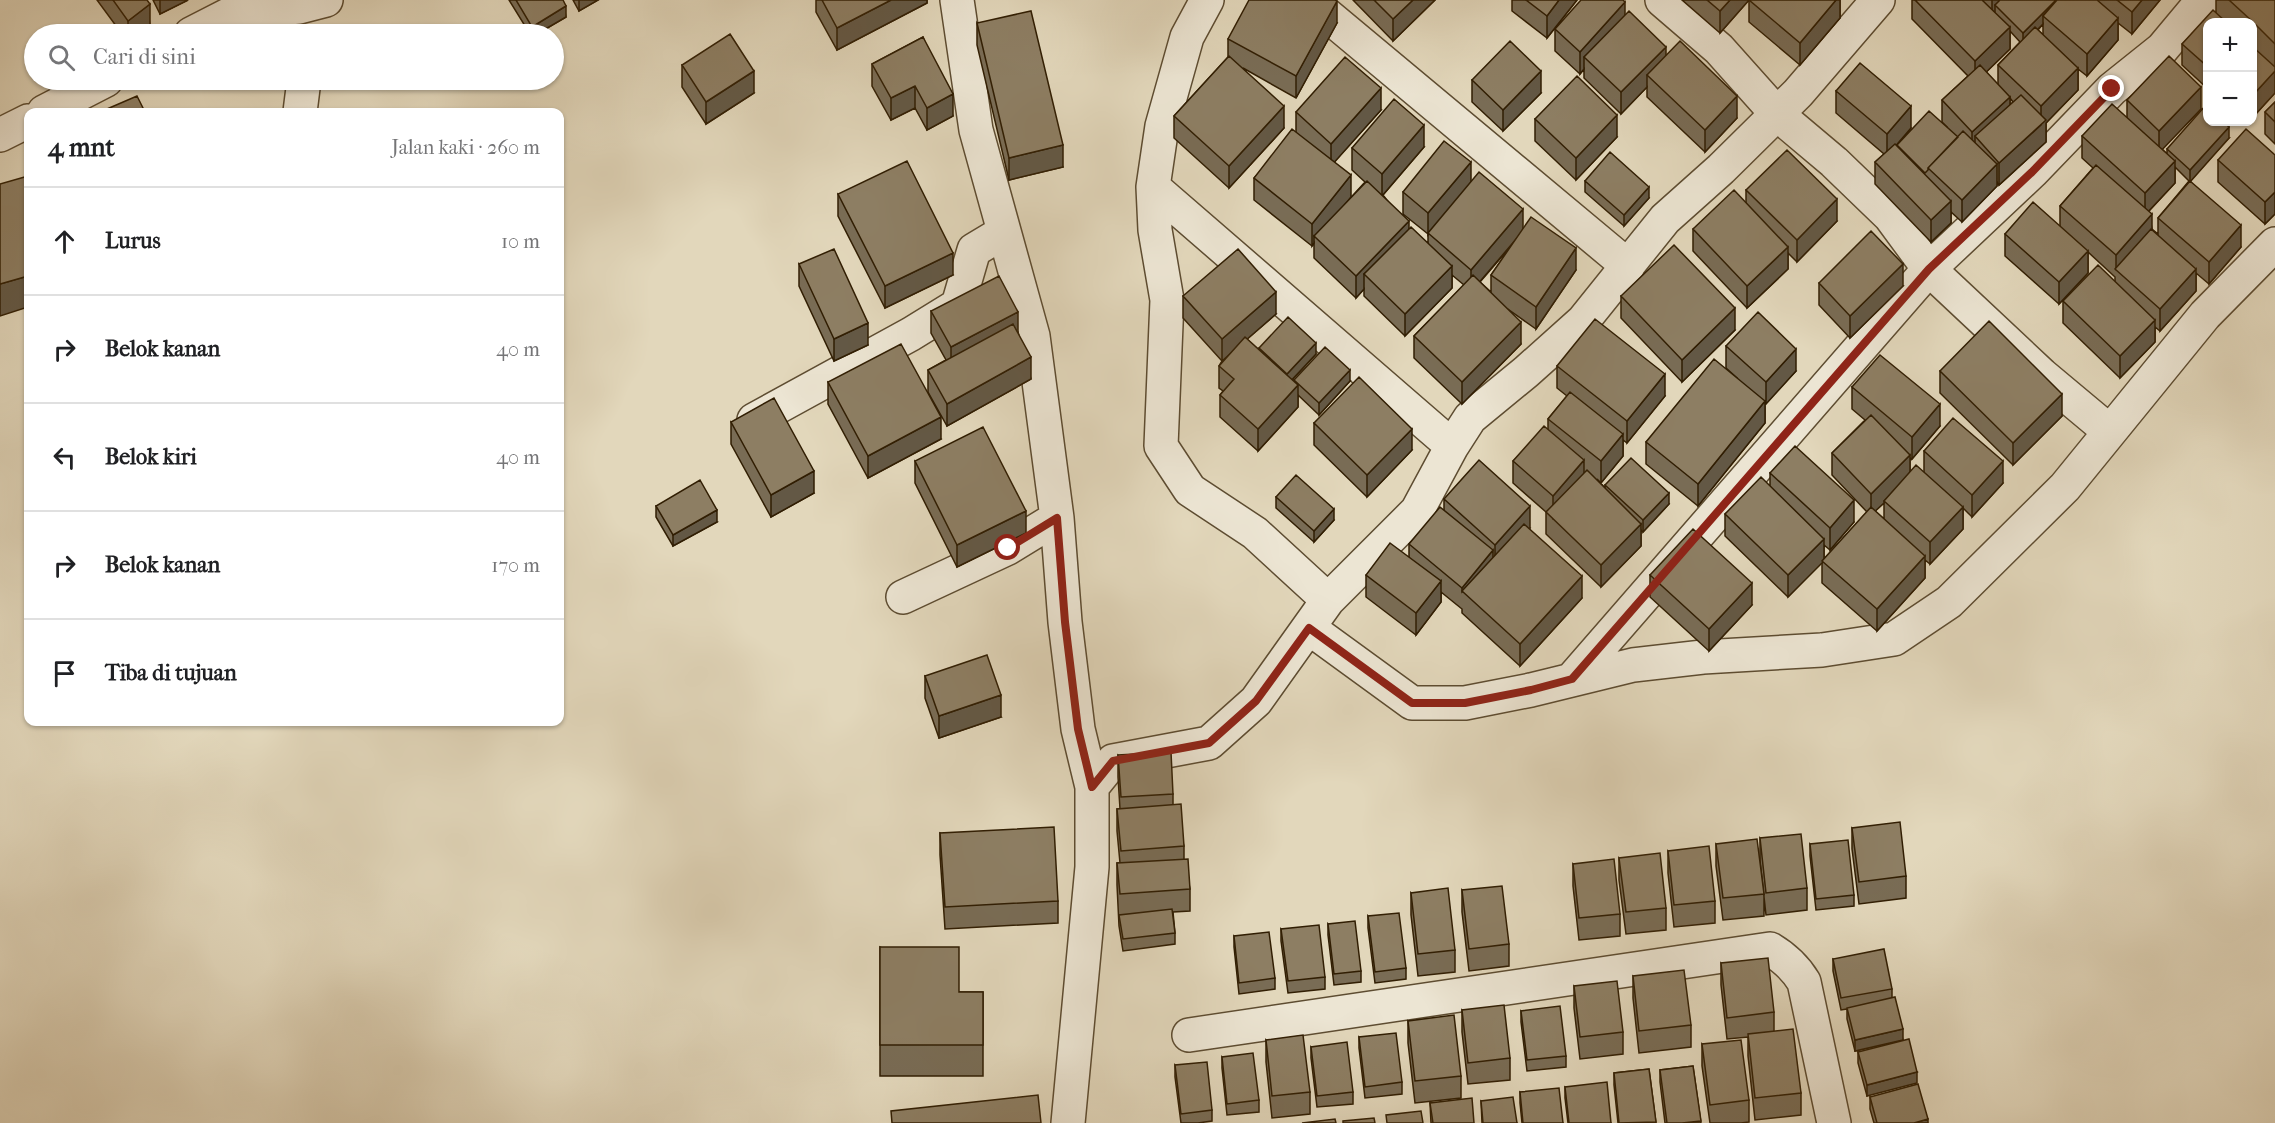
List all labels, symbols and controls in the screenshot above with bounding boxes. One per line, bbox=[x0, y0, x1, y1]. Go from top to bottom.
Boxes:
map controls bbox=[2203, 18, 2257, 126]
button: + bbox=[2203, 18, 2257, 72]
search box bbox=[24, 24, 564, 90]
icon: search bbox=[45, 41, 78, 74]
text: Cari di sini bbox=[93, 44, 196, 70]
button: − bbox=[2203, 72, 2257, 126]
route end bbox=[2098, 75, 2124, 101]
text: 4 mnt bbox=[48, 132, 115, 163]
text: Jalan kaki · 260 m bbox=[392, 136, 540, 159]
icon: ahead bbox=[48, 225, 81, 258]
text: Lurus bbox=[105, 228, 161, 254]
text: 10 m bbox=[501, 230, 540, 253]
icon: right bbox=[48, 333, 81, 366]
text: Belok kanan bbox=[105, 336, 220, 362]
text: 40 m bbox=[496, 338, 540, 361]
icon: left bbox=[48, 441, 81, 474]
text: Belok kiri bbox=[105, 444, 197, 470]
text: 40 m bbox=[496, 446, 540, 469]
route start bbox=[994, 534, 1020, 560]
icon: right bbox=[48, 549, 81, 582]
text: Belok kanan bbox=[105, 552, 220, 578]
text: 170 m bbox=[491, 554, 540, 577]
icon: arrive bbox=[48, 657, 81, 690]
text: Tiba di tujuan bbox=[105, 660, 237, 686]

